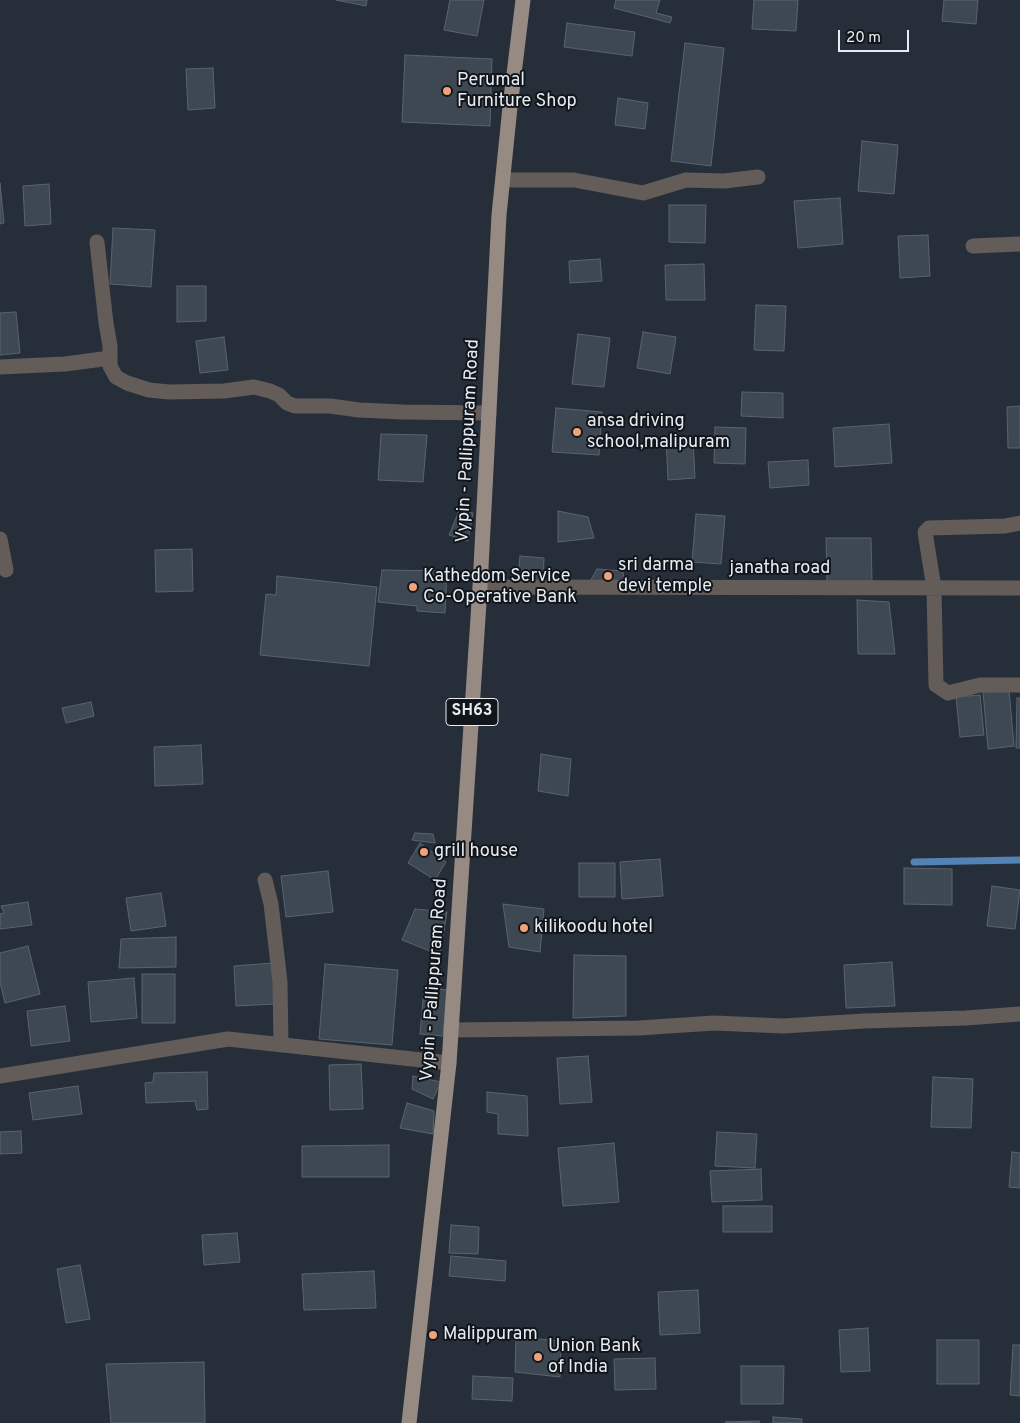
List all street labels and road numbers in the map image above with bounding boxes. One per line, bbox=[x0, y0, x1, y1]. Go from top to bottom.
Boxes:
street label: Vypin - Pallippuram Road bbox=[453, 339, 485, 543]
street label: janatha road bbox=[730, 558, 830, 580]
road number: SH63 bbox=[446, 699, 498, 726]
street label: Vypin - Pallippuram Road bbox=[417, 878, 453, 1082]

